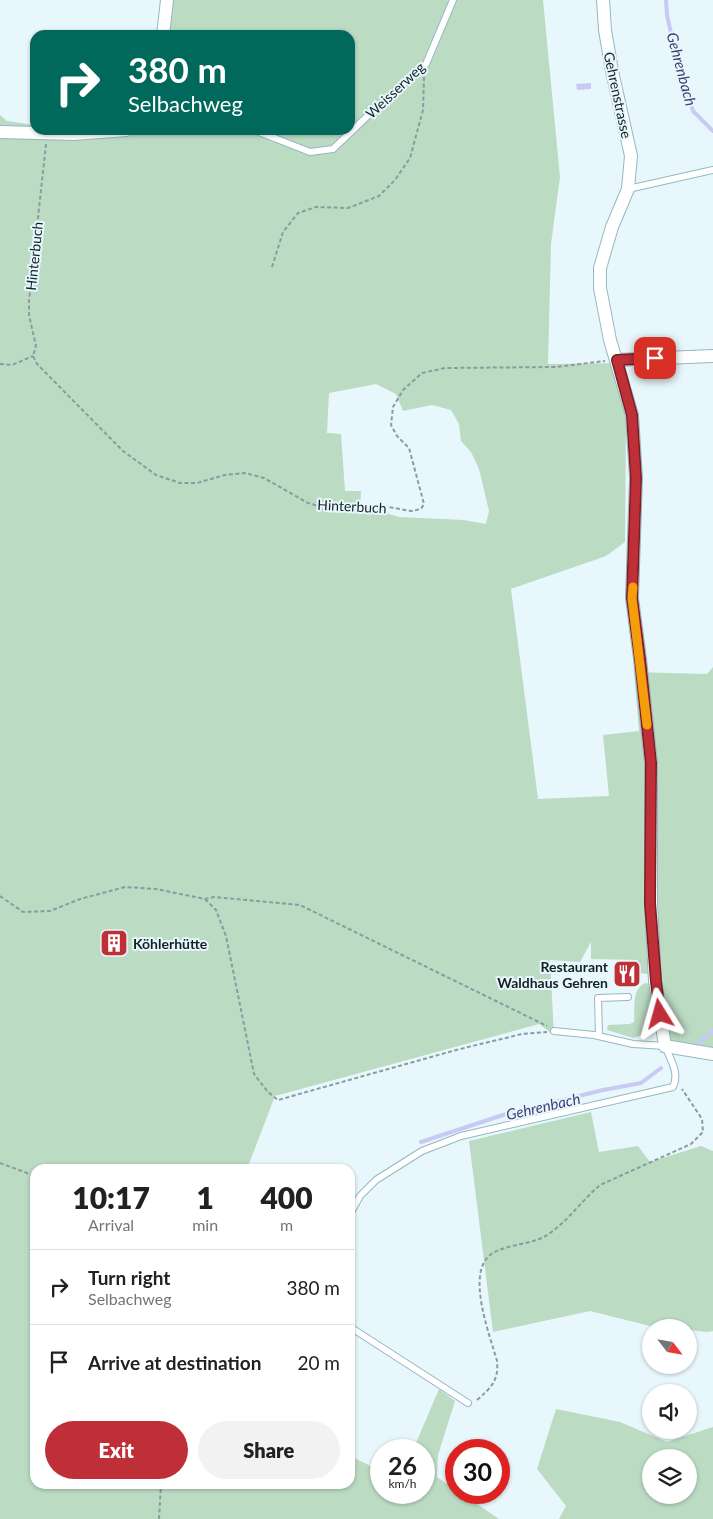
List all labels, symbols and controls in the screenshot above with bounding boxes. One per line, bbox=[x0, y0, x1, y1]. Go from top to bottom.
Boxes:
water label: Gehrenbach bbox=[664, 30, 700, 108]
text: 380 m bbox=[128, 48, 227, 90]
icon: right bbox=[45, 50, 110, 115]
street label: Gehrenstrasse bbox=[601, 50, 635, 140]
street label: Weisserweg bbox=[362, 58, 428, 122]
text: Selbachweg bbox=[128, 90, 243, 117]
street label: Hinterbuch bbox=[22, 221, 46, 291]
pin bbox=[634, 337, 676, 379]
icon: arrive bbox=[641, 344, 669, 372]
street label: Hinterbuch bbox=[317, 496, 387, 516]
building icon: Köhlerhütte bbox=[99, 928, 129, 958]
place label: Köhlerhütte bbox=[133, 935, 208, 952]
place label: Restaurant Waldhaus Gehren bbox=[497, 958, 609, 991]
restaurant icon: Restaurant Waldhaus Gehren bbox=[612, 959, 642, 989]
position arrow bbox=[633, 987, 685, 1039]
water label: Gehrenbach bbox=[504, 1089, 582, 1123]
text: 10:17 bbox=[72, 1179, 150, 1215]
text: 1 bbox=[196, 1179, 214, 1215]
text: 400 bbox=[260, 1179, 313, 1215]
text: Arrival bbox=[88, 1215, 134, 1234]
text: min bbox=[192, 1215, 218, 1234]
text: m bbox=[280, 1215, 293, 1234]
text: Turn right bbox=[88, 1266, 170, 1289]
icon: right bbox=[45, 1273, 73, 1301]
text: 380 m bbox=[286, 1276, 340, 1299]
text: Selbachweg bbox=[88, 1289, 172, 1308]
north arrow bbox=[642, 1319, 698, 1374]
map controls bbox=[642, 1319, 697, 1504]
icon: arrive bbox=[45, 1348, 73, 1376]
text: Arrive at destination bbox=[88, 1351, 261, 1374]
text: 20 m bbox=[297, 1351, 340, 1374]
button: sound bbox=[642, 1384, 697, 1439]
button: Exit bbox=[45, 1421, 188, 1479]
button: Share bbox=[198, 1421, 340, 1479]
speed limit sign: 30 bbox=[445, 1439, 510, 1504]
button: layers bbox=[642, 1449, 697, 1504]
text: 26 bbox=[388, 1450, 417, 1480]
text: km/h bbox=[388, 1476, 417, 1491]

